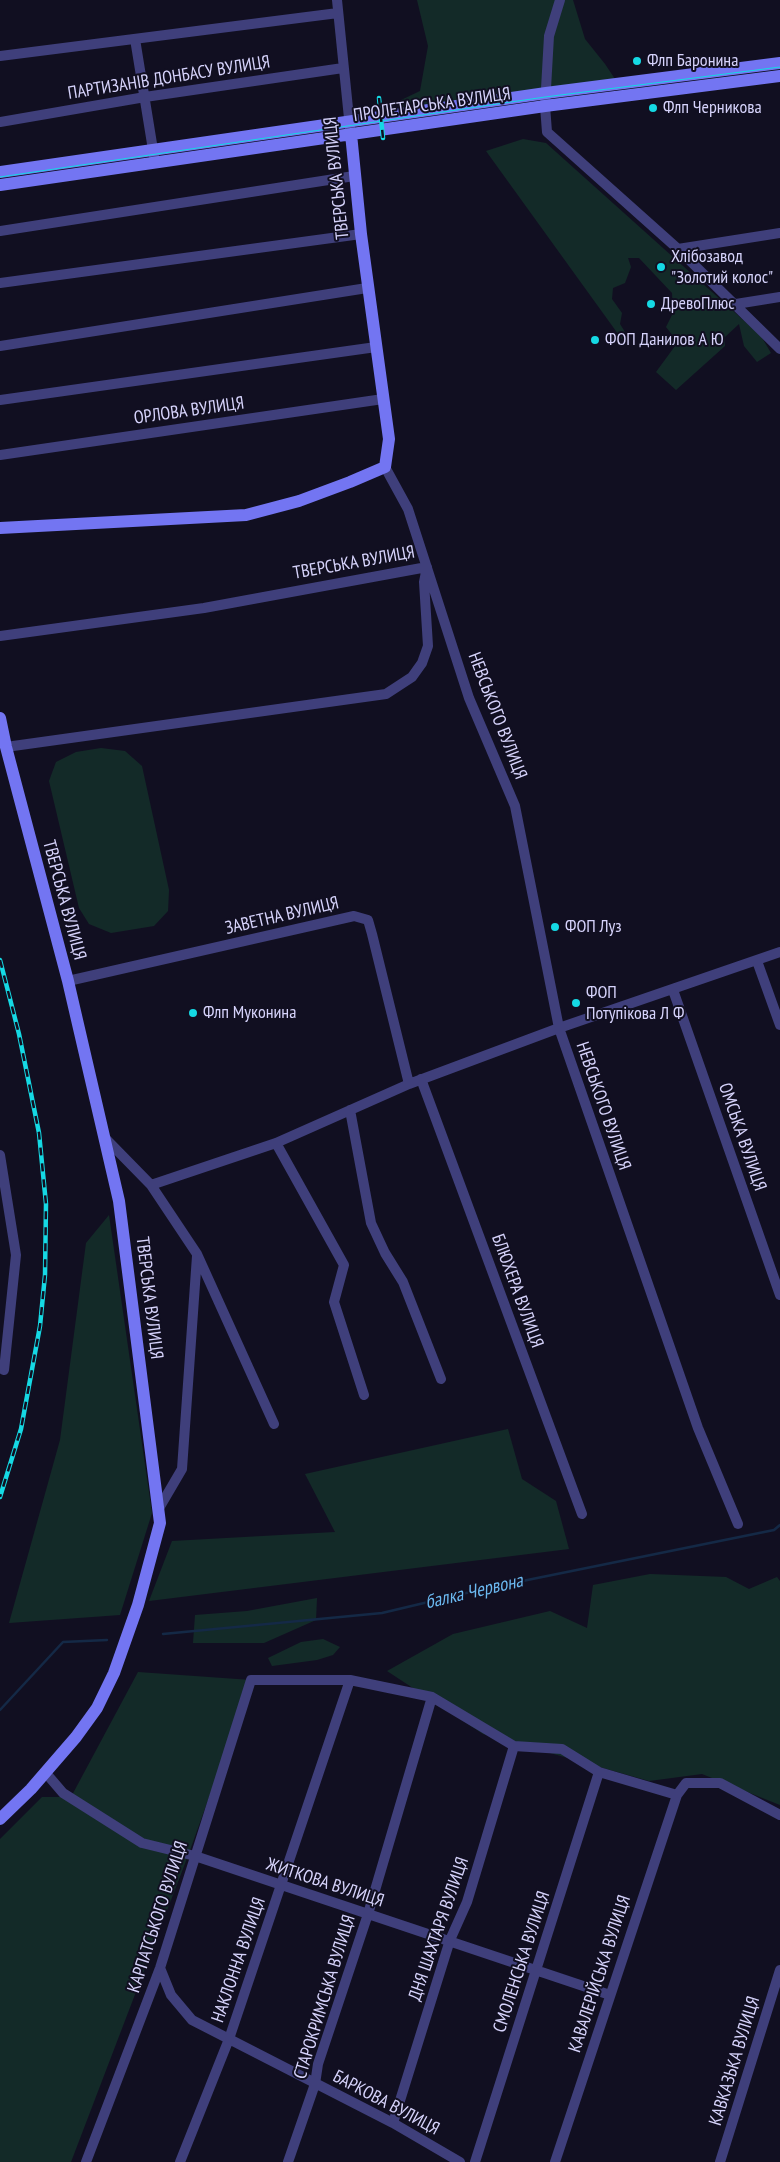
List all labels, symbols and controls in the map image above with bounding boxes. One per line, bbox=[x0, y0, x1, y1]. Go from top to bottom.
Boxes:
place label: Флп Баронина bbox=[647, 50, 738, 72]
street label: ПАРТИЗАНІВ ДОНБАСУ ВУЛИЦЯ bbox=[66, 51, 272, 105]
marker: Флп Баронина bbox=[631, 55, 643, 67]
street label: ПРОЛЕТАРСЬКА ВУЛИЦЯ bbox=[352, 83, 512, 127]
place label: Флп Черникова bbox=[663, 97, 762, 119]
marker: Флп Черникова bbox=[647, 102, 659, 114]
street label: ТВЕРСЬКА ВУЛИЦЯ bbox=[320, 116, 354, 240]
place label: Хлібозавод "Золотий колос" bbox=[671, 246, 773, 288]
marker: Хлібозавод "Золотий колос" bbox=[655, 261, 667, 273]
place label: ДревоПлюс bbox=[661, 293, 735, 315]
marker: ДревоПлюс bbox=[645, 298, 657, 310]
place label: ФОП Данилов А Ю bbox=[605, 329, 724, 351]
marker: ФОП Данилов А Ю bbox=[589, 334, 601, 346]
street label: ОРЛОВА ВУЛИЦЯ bbox=[133, 393, 245, 429]
street label: ТВЕРСЬКА ВУЛИЦЯ bbox=[292, 542, 416, 584]
street label: НЕВСЬКОГО ВУЛИЦЯ bbox=[463, 650, 531, 782]
street label: ТВЕРСЬКА ВУЛИЦЯ bbox=[38, 838, 90, 962]
street label: ЗАВЕТНА ВУЛИЦЯ bbox=[223, 892, 341, 940]
place label: ФОП Луз bbox=[565, 916, 622, 938]
marker: ФОП Луз bbox=[549, 921, 561, 933]
place label: ФОП Потупікова Л Ф bbox=[586, 982, 684, 1024]
marker: ФОП Потупікова Л Ф bbox=[570, 997, 582, 1009]
place label: Флп Муконина bbox=[203, 1002, 296, 1024]
marker: Флп Муконина bbox=[187, 1007, 199, 1019]
street label: НЕВСЬКОГО ВУЛИЦЯ bbox=[571, 1039, 635, 1173]
street label: ОМСЬКА ВУЛИЦЯ bbox=[714, 1080, 770, 1194]
street label: БЛЮХЕРА ВУЛИЦЯ bbox=[486, 1231, 548, 1351]
street label: ТВЕРСЬКА ВУЛИЦЯ bbox=[131, 1236, 167, 1360]
water label: балка Червона bbox=[423, 1570, 525, 1614]
street label: КАРПАТСЬКОГО ВУЛИЦЯ bbox=[123, 1839, 193, 1995]
street label: ЖИТКОВА ВУЛИЦЯ bbox=[263, 1854, 387, 1912]
street label: ДНЯ ШАХТАРЯ ВУЛИЦЯ bbox=[404, 1854, 474, 2004]
street label: СМОЛЕНСЬКА ВУЛИЦЯ bbox=[489, 1889, 555, 2035]
street label: КАВАЛЕРІЙСЬКА ВУЛИЦЯ bbox=[564, 1893, 636, 2055]
street label: НАКЛОННА ВУЛИЦЯ bbox=[207, 1895, 271, 2025]
street label: СТАРОКРИМСЬКА ВУЛИЦЯ bbox=[290, 1912, 360, 2082]
street label: КАВКАЗЬКА ВУЛИЦЯ bbox=[705, 1994, 765, 2128]
street label: БАРКОВА ВУЛИЦЯ bbox=[329, 2066, 443, 2140]

